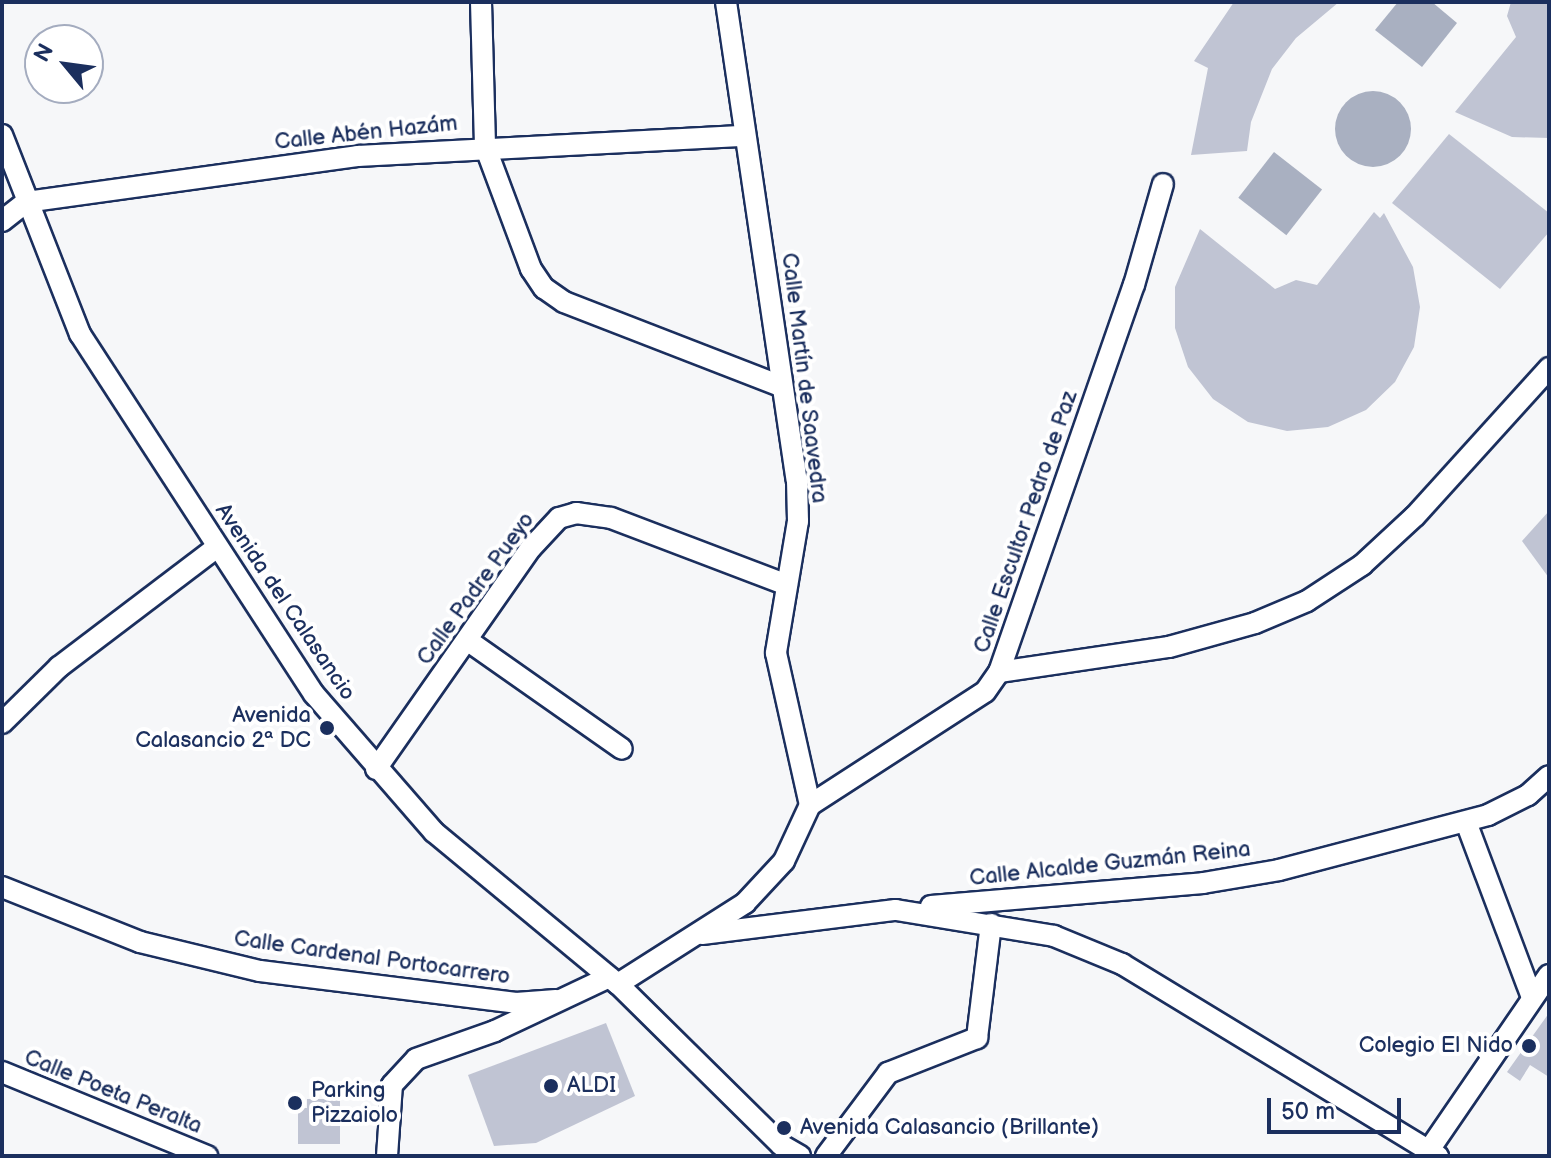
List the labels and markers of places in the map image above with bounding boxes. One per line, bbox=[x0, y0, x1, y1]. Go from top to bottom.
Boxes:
place label: Avenida Calasancio 2ª DC bbox=[135, 702, 311, 754]
marker: Avenida Calasancio 2ª DC bbox=[318, 719, 336, 737]
place label: Colegio El Nido bbox=[1359, 1033, 1513, 1059]
marker: Colegio El Nido bbox=[1520, 1037, 1538, 1055]
place label: ALDI bbox=[567, 1073, 616, 1099]
place label: Parking Pizzaiolo bbox=[311, 1077, 398, 1128]
marker: ALDI bbox=[542, 1077, 560, 1095]
marker: Parking Pizzaiolo bbox=[286, 1094, 304, 1112]
place label: Avenida Calasancio (Brillante) bbox=[800, 1115, 1099, 1141]
marker: Avenida Calasancio (Brillante) bbox=[775, 1119, 793, 1137]

